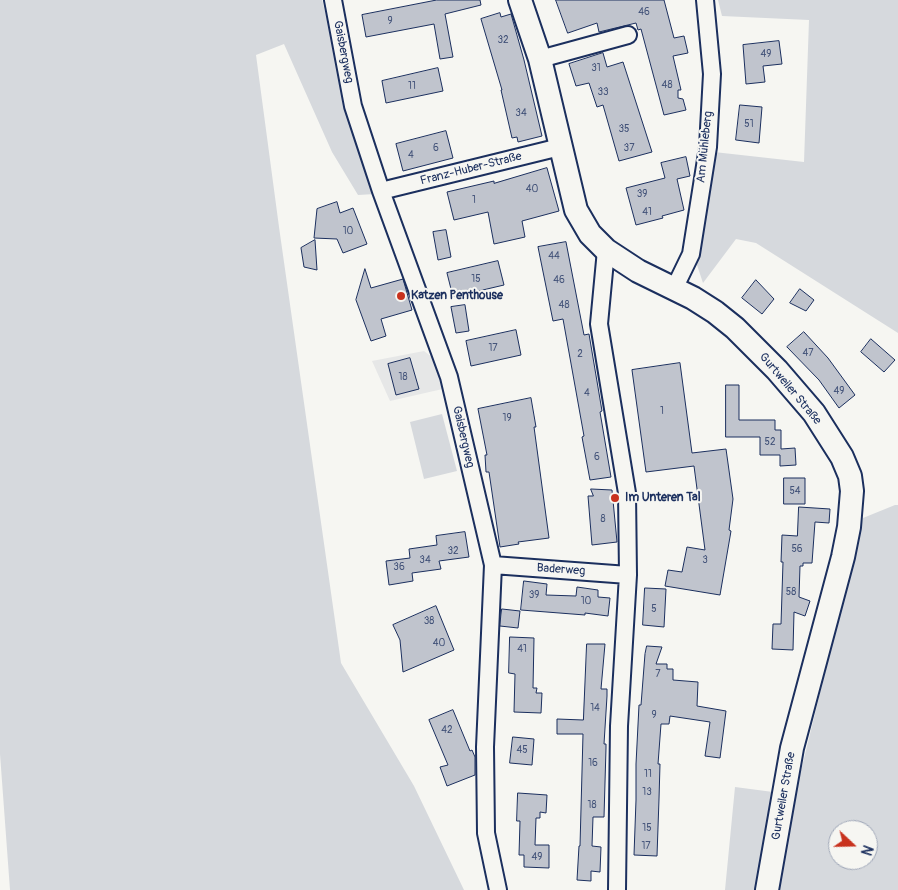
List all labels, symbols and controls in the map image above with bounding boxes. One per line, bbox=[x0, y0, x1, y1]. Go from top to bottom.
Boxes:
house number: 46 bbox=[638, 6, 650, 18]
house number: 9 bbox=[387, 15, 393, 27]
street label: Gaisbergweg bbox=[330, 20, 356, 84]
house number: 32 bbox=[497, 34, 509, 46]
house number: 49 bbox=[761, 48, 771, 60]
house number: 31 bbox=[591, 62, 601, 74]
house number: 48 bbox=[662, 79, 672, 91]
house number: 11 bbox=[408, 80, 416, 92]
house number: 33 bbox=[597, 86, 609, 98]
house number: 34 bbox=[515, 107, 527, 119]
street label: Am Mühleberg bbox=[694, 110, 716, 184]
house number: 51 bbox=[744, 118, 754, 130]
house number: 35 bbox=[619, 123, 629, 135]
house number: 6 bbox=[433, 142, 439, 154]
house number: 37 bbox=[624, 142, 634, 154]
house number: 4 bbox=[408, 149, 414, 161]
street label: Franz-Huber-Straße bbox=[419, 149, 523, 189]
house number: 40 bbox=[526, 183, 538, 195]
house number: 39 bbox=[637, 188, 647, 200]
house number: 1 bbox=[472, 194, 476, 206]
house number: 41 bbox=[642, 206, 652, 218]
house number: 10 bbox=[343, 225, 353, 237]
house number: 44 bbox=[548, 250, 560, 262]
house number: 15 bbox=[471, 273, 481, 285]
house number: 46 bbox=[553, 274, 565, 286]
place label: Katzen Penthouse bbox=[411, 289, 503, 303]
marker: Katzen Penthouse bbox=[395, 290, 407, 302]
house number: 48 bbox=[559, 299, 569, 311]
house number: 17 bbox=[488, 342, 498, 354]
house number: 47 bbox=[802, 347, 814, 359]
house number: 2 bbox=[577, 348, 583, 360]
street label: Gurtweiler Straße bbox=[756, 350, 824, 428]
house number: 18 bbox=[399, 371, 407, 383]
house number: 49 bbox=[834, 385, 844, 397]
house number: 4 bbox=[584, 387, 590, 399]
street label: Gaisbergweg bbox=[449, 405, 477, 469]
house number: 1 bbox=[660, 405, 664, 417]
house number: 19 bbox=[502, 412, 512, 424]
house number: 52 bbox=[764, 436, 776, 448]
house number: 6 bbox=[594, 451, 600, 463]
house number: 54 bbox=[789, 485, 801, 497]
place label: Im Unteren Tal bbox=[625, 491, 701, 505]
marker: Im Unteren Tal bbox=[609, 492, 621, 504]
house number: 8 bbox=[600, 513, 606, 525]
house number: 56 bbox=[791, 543, 803, 555]
house number: 32 bbox=[447, 545, 459, 557]
house number: 34 bbox=[419, 554, 431, 566]
house number: 3 bbox=[702, 554, 708, 566]
house number: 36 bbox=[393, 561, 405, 573]
street label: Baderweg bbox=[536, 561, 586, 579]
house number: 58 bbox=[786, 586, 796, 598]
house number: 39 bbox=[529, 589, 539, 601]
house number: 10 bbox=[581, 595, 591, 607]
house number: 5 bbox=[651, 603, 657, 615]
house number: 38 bbox=[424, 615, 434, 627]
house number: 40 bbox=[433, 637, 445, 649]
house number: 41 bbox=[517, 643, 527, 655]
house number: 7 bbox=[655, 668, 661, 680]
house number: 14 bbox=[590, 702, 600, 714]
house number: 9 bbox=[651, 709, 657, 721]
house number: 42 bbox=[441, 724, 453, 736]
house number: 45 bbox=[516, 744, 528, 756]
street label: Gurtweiler Straße bbox=[769, 751, 799, 841]
house number: 16 bbox=[588, 757, 598, 769]
house number: 11 bbox=[644, 768, 652, 780]
house number: 13 bbox=[642, 786, 652, 798]
house number: 18 bbox=[588, 799, 596, 811]
north arrow bbox=[828, 820, 878, 870]
house number: 15 bbox=[642, 822, 652, 834]
house number: 17 bbox=[641, 840, 651, 852]
text: N bbox=[857, 843, 876, 858]
house number: 49 bbox=[532, 851, 542, 863]

